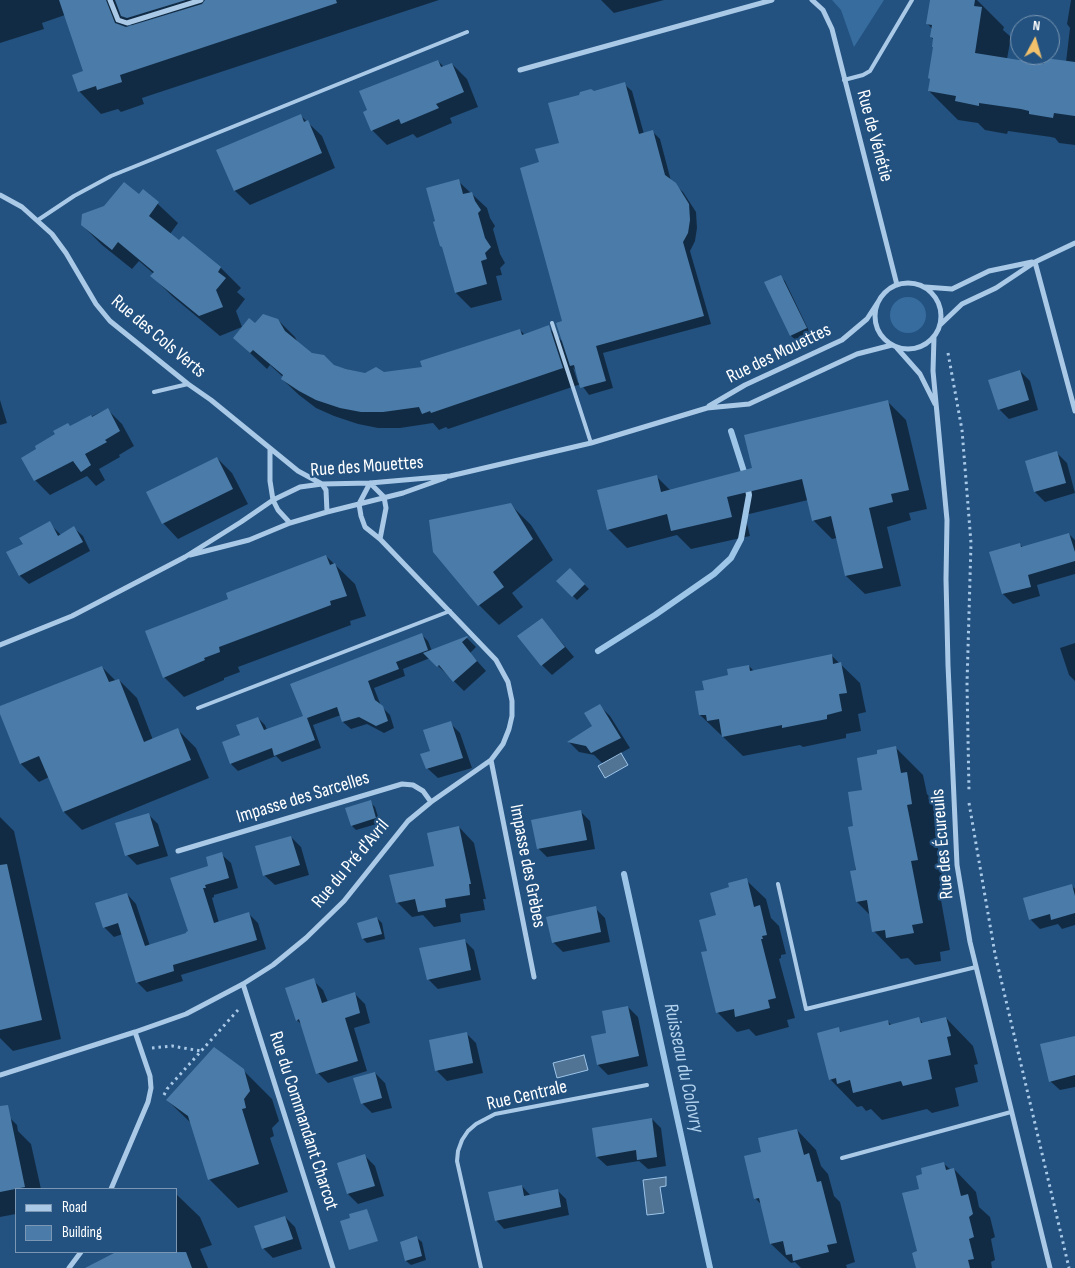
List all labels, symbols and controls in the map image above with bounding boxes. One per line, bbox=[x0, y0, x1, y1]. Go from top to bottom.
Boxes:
north arrow bbox=[1010, 15, 1060, 65]
text: N bbox=[1032, 17, 1041, 34]
street label: Rue de Vénétie bbox=[851, 88, 897, 184]
street label: Rue des Cols Verts bbox=[106, 291, 210, 383]
street label: Rue des Mouettes bbox=[723, 319, 835, 389]
street label: Rue des Mouettes bbox=[310, 452, 424, 482]
street label: Impasse des Sarcelles bbox=[234, 767, 372, 829]
street label: Rue des Écureuils bbox=[927, 788, 959, 900]
street label: Impasse des Grèbes bbox=[504, 802, 550, 930]
street label: Rue du Pré d'Avril bbox=[307, 815, 395, 913]
water label: Ruisseau du Colovry bbox=[658, 1001, 708, 1135]
street label: Rue du Commandant Charcot bbox=[263, 1029, 343, 1213]
street label: Rue Centrale bbox=[485, 1076, 569, 1116]
legend bbox=[15, 1188, 178, 1253]
text: Road bbox=[62, 1198, 87, 1217]
text: Building bbox=[62, 1223, 102, 1242]

